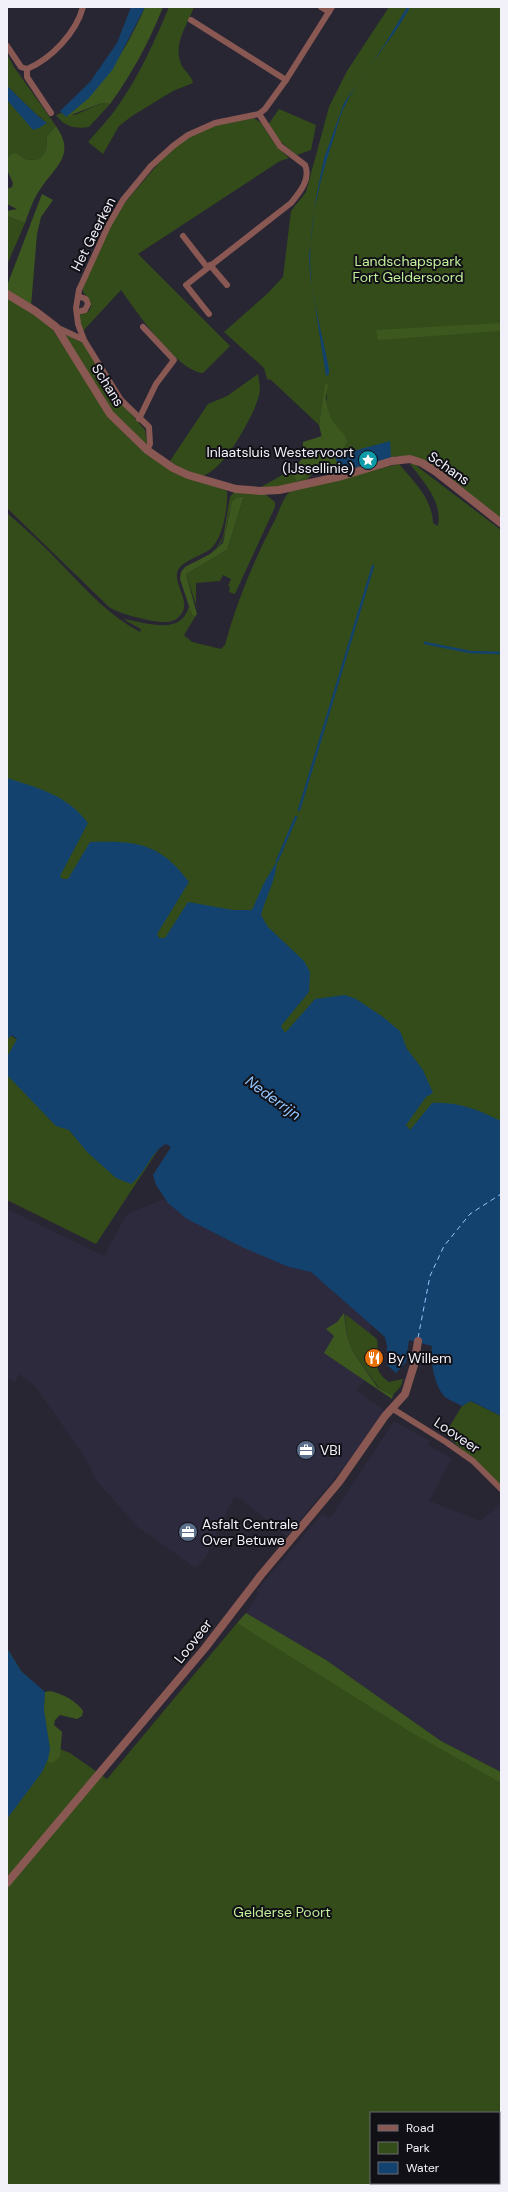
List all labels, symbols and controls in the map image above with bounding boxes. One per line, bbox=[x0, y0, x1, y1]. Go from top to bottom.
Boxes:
street label: Het Geerken bbox=[67, 194, 119, 274]
park label: Landschapspark Fort Geldersoord bbox=[353, 252, 463, 286]
street label: Schans bbox=[88, 360, 128, 410]
place label: Inlaatsluis Westervoort (IJssellinie) bbox=[207, 443, 354, 477]
street label: Schans bbox=[425, 447, 473, 489]
place icon: Inlaatsluis Westervoort (IJssellinie) bbox=[357, 449, 379, 471]
water label: Nederrijn bbox=[241, 1071, 305, 1125]
restaurant icon: By Willem bbox=[363, 1347, 385, 1369]
place label: By Willem bbox=[388, 1349, 452, 1367]
street label: Looveer bbox=[431, 1413, 483, 1457]
office icon: VBI bbox=[295, 1439, 317, 1461]
place label: VBI bbox=[320, 1441, 341, 1459]
place label: Asfalt Centrale Over Betuwe bbox=[202, 1515, 298, 1549]
office icon: Asfalt Centrale Over Betuwe bbox=[177, 1521, 199, 1543]
street label: Looveer bbox=[170, 1615, 216, 1667]
park label: Gelderse Poort bbox=[233, 1903, 331, 1921]
legend bbox=[370, 2112, 500, 2184]
text: Road bbox=[406, 2120, 434, 2136]
text: Park bbox=[406, 2140, 430, 2156]
text: Water bbox=[406, 2160, 440, 2176]

